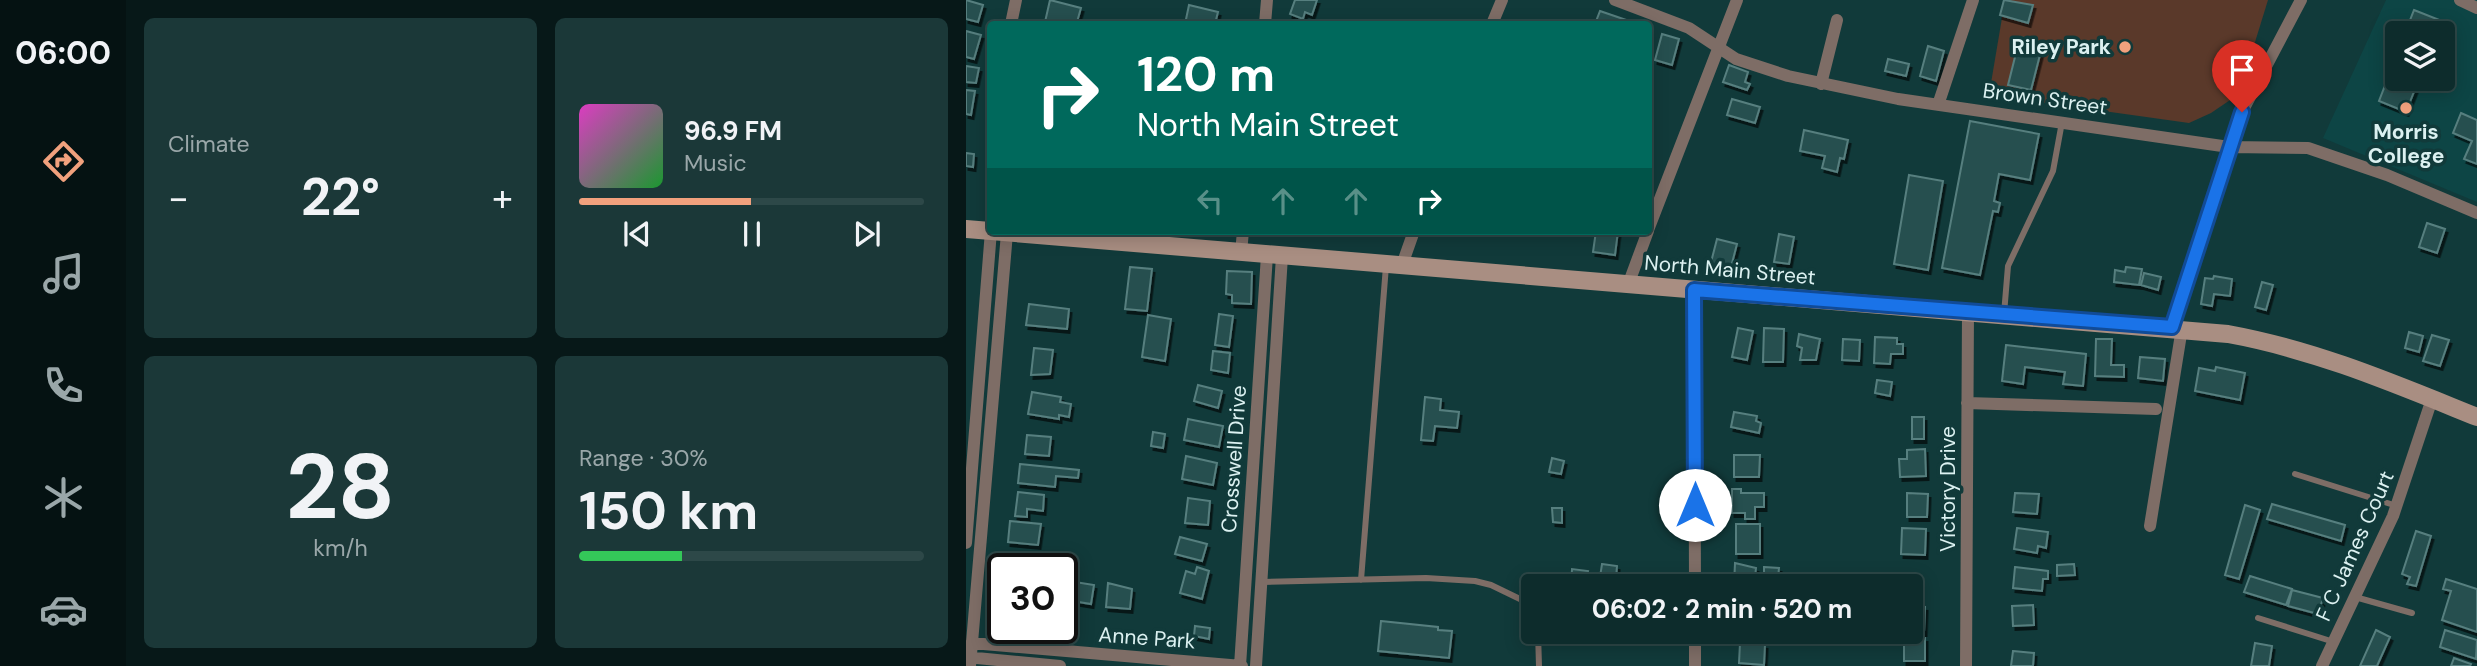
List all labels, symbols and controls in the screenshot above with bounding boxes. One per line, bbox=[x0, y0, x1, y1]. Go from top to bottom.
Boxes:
map controls bbox=[2385, 21, 2455, 91]
button: layers bbox=[2385, 21, 2455, 91]
text: 06:00 bbox=[15, 32, 111, 74]
place label: Riley Park bbox=[2011, 33, 2111, 61]
marker: Riley Park bbox=[2117, 39, 2133, 55]
pin bbox=[2212, 40, 2272, 112]
text: 120 m bbox=[1137, 42, 1275, 106]
icon: right bbox=[1022, 49, 1113, 140]
icon: arrive bbox=[2223, 51, 2261, 89]
street label: Brown Street bbox=[1981, 76, 2109, 122]
marker: Morris College bbox=[2398, 100, 2414, 116]
text: North Main Street bbox=[1137, 104, 1399, 146]
text: 96.9 FM bbox=[684, 114, 782, 148]
place label: Morris College bbox=[2368, 118, 2444, 170]
text: Climate bbox=[168, 129, 250, 159]
icon: directions bbox=[39, 137, 88, 186]
text: Music bbox=[684, 148, 747, 178]
text: 22° bbox=[301, 163, 380, 231]
text: − bbox=[168, 173, 189, 223]
text: + bbox=[492, 173, 513, 223]
icon: left bbox=[1191, 182, 1229, 220]
icon: ahead bbox=[1264, 182, 1302, 220]
icon: ahead bbox=[1337, 182, 1375, 220]
icon: right bbox=[1410, 182, 1448, 220]
icon: previous bbox=[618, 215, 656, 253]
icon: pause bbox=[733, 215, 771, 253]
icon: next bbox=[848, 215, 886, 253]
icon: music bbox=[39, 249, 88, 298]
street label: North Main Street bbox=[1643, 249, 1817, 291]
icon: phone bbox=[39, 361, 88, 410]
street label: Crosswell Drive bbox=[1215, 384, 1253, 534]
street label: Victory Drive bbox=[1934, 426, 1962, 552]
text: 28 bbox=[286, 428, 395, 546]
text: Range · 30% bbox=[579, 443, 708, 473]
street label: F C James Court bbox=[2309, 466, 2401, 626]
position arrow bbox=[1658, 468, 1732, 542]
icon: climate bbox=[39, 473, 88, 522]
text: 150 km bbox=[579, 477, 758, 545]
text: km/h bbox=[313, 533, 368, 563]
speed limit sign: 30 bbox=[987, 553, 1078, 644]
icon: car bbox=[39, 585, 88, 634]
text: 06:02 · 2 min · 520 m bbox=[1592, 592, 1852, 626]
street label: Anne Park bbox=[1098, 621, 1197, 655]

